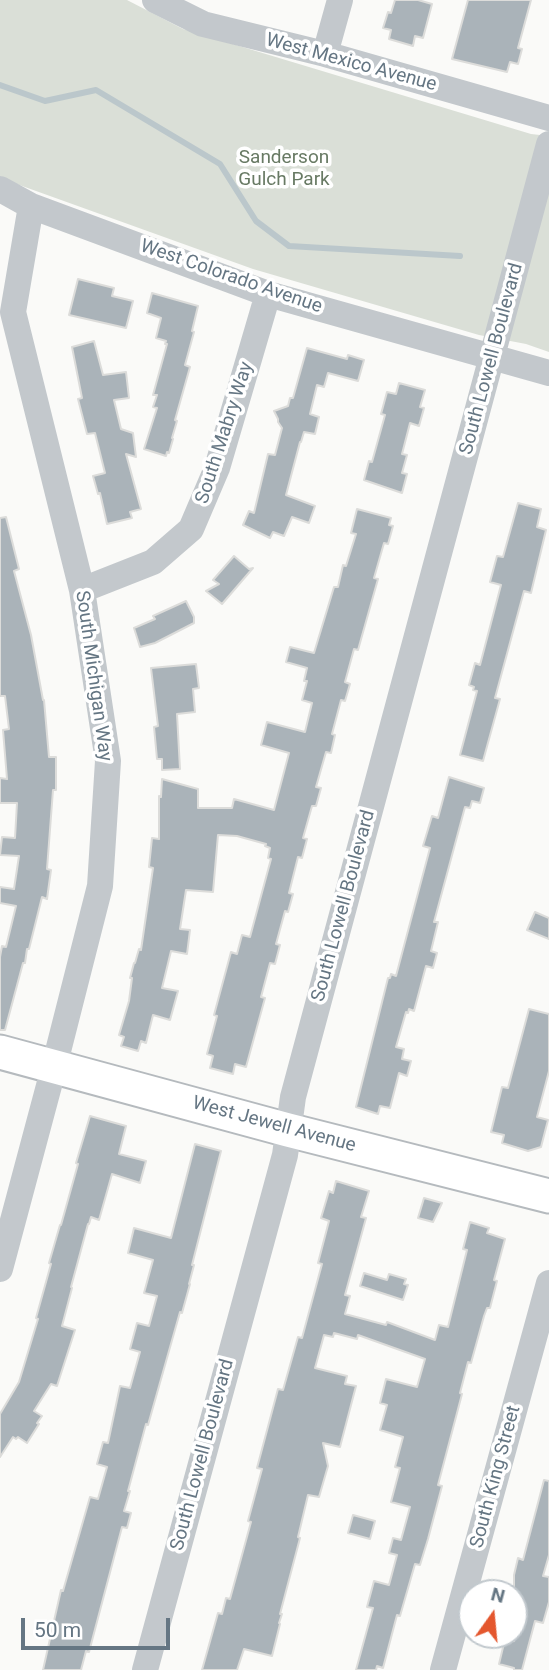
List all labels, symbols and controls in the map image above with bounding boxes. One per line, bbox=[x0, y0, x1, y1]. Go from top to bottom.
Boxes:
street label: West Mexico Avenue bbox=[263, 29, 439, 97]
park label: Sanderson Gulch Park bbox=[238, 147, 330, 191]
street label: West Colorado Avenue bbox=[137, 235, 325, 319]
street label: South Lowell Boulevard bbox=[455, 261, 529, 457]
street label: South Mabry Way bbox=[191, 359, 259, 507]
street label: South Michigan Way bbox=[70, 589, 116, 763]
street label: South Lowell Boulevard bbox=[307, 808, 381, 1004]
street label: West Jewell Avenue bbox=[190, 1092, 358, 1158]
street label: South Lowell Boulevard bbox=[166, 1357, 240, 1553]
street label: South King Street bbox=[466, 1403, 526, 1551]
north arrow bbox=[458, 1579, 528, 1649]
text: N bbox=[489, 1582, 507, 1608]
scale bar bbox=[24, 1604, 173, 1648]
text: 50 m bbox=[34, 1618, 81, 1642]

